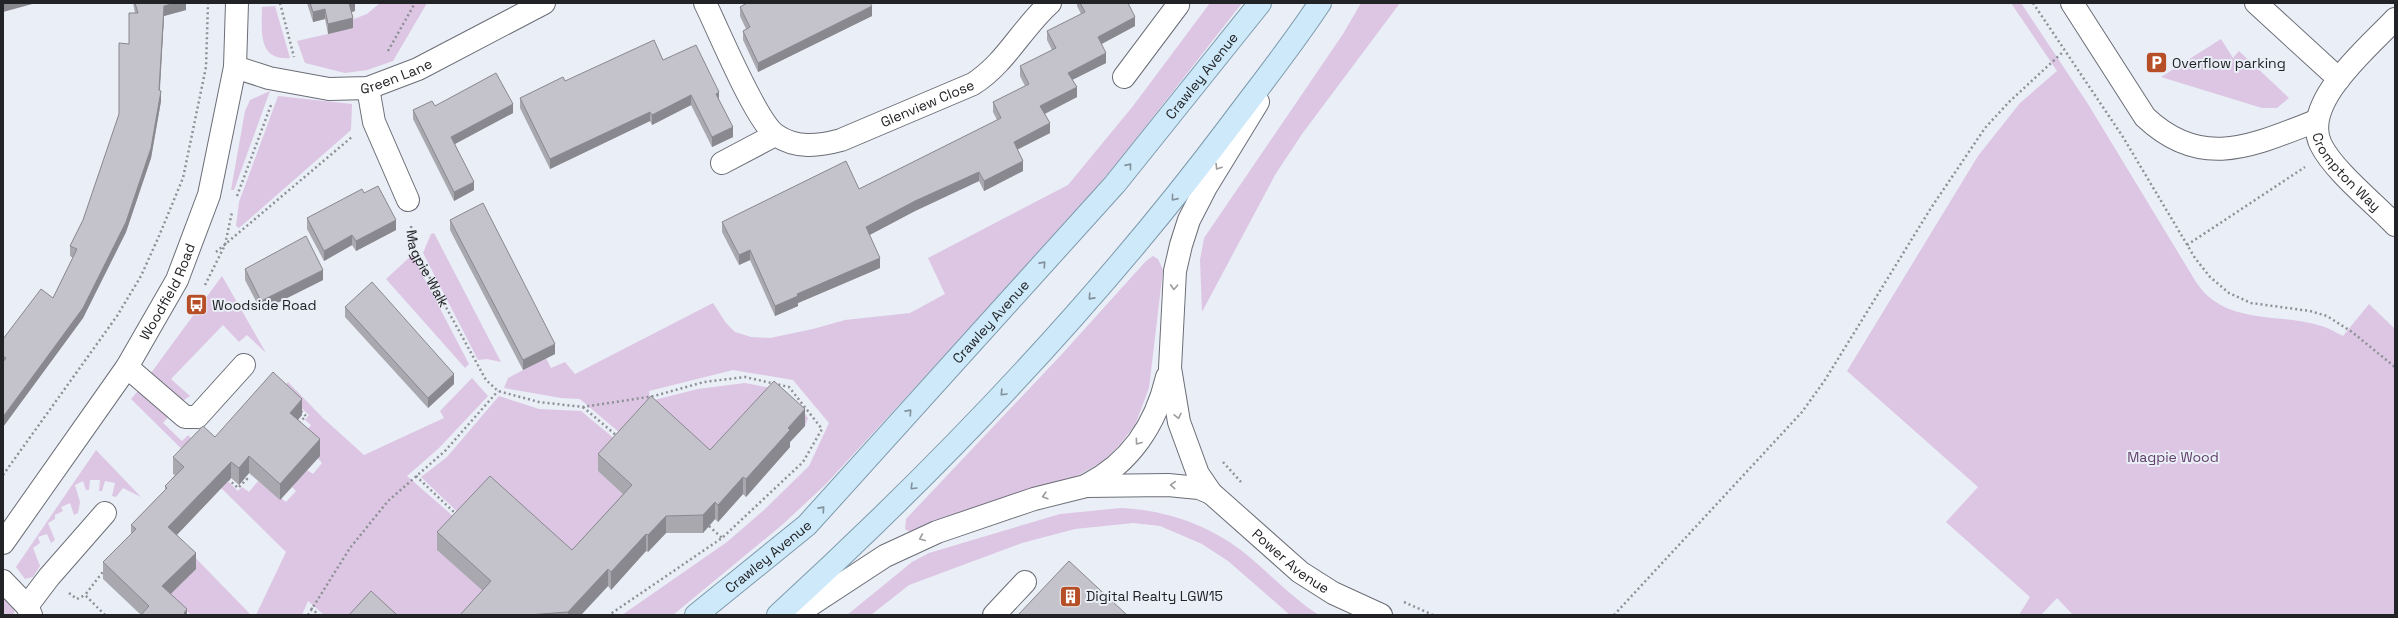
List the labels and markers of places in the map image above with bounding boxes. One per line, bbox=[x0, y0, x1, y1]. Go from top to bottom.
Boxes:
parking icon: Overflow parking bbox=[2143, 50, 2169, 76]
place label: Overflow parking bbox=[2172, 54, 2286, 72]
bus stop icon: Woodside Road bbox=[184, 292, 210, 318]
place label: Woodside Road bbox=[212, 296, 316, 314]
building icon: Digital Realty LGW15 bbox=[1057, 583, 1083, 609]
place label: Digital Realty LGW15 bbox=[1086, 587, 1223, 605]

